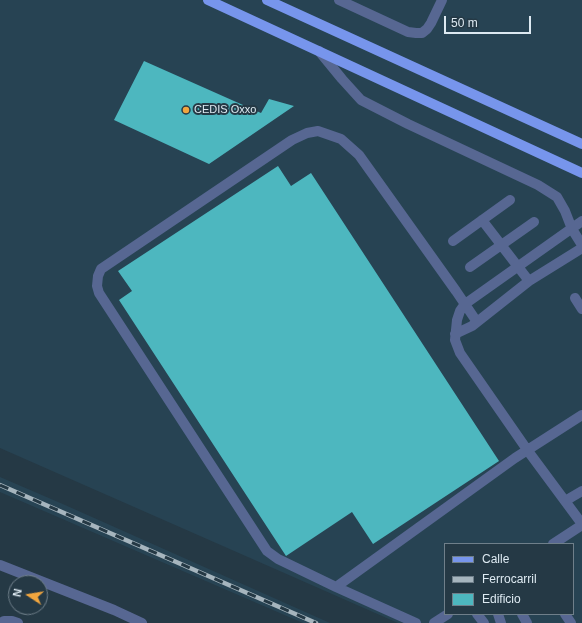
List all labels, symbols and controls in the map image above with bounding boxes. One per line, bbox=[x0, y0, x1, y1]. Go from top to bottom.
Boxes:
scale bar bbox=[446, 8, 533, 34]
text: 50 m bbox=[451, 16, 478, 30]
place label: CEDIS Oxxo bbox=[194, 103, 256, 117]
marker: CEDIS Oxxo bbox=[181, 105, 191, 115]
legend bbox=[444, 543, 574, 615]
text: Calle bbox=[482, 552, 509, 566]
text: Ferrocarril bbox=[482, 572, 537, 586]
north arrow bbox=[8, 575, 48, 615]
text: N bbox=[11, 588, 24, 598]
text: Edificio bbox=[482, 592, 521, 606]

